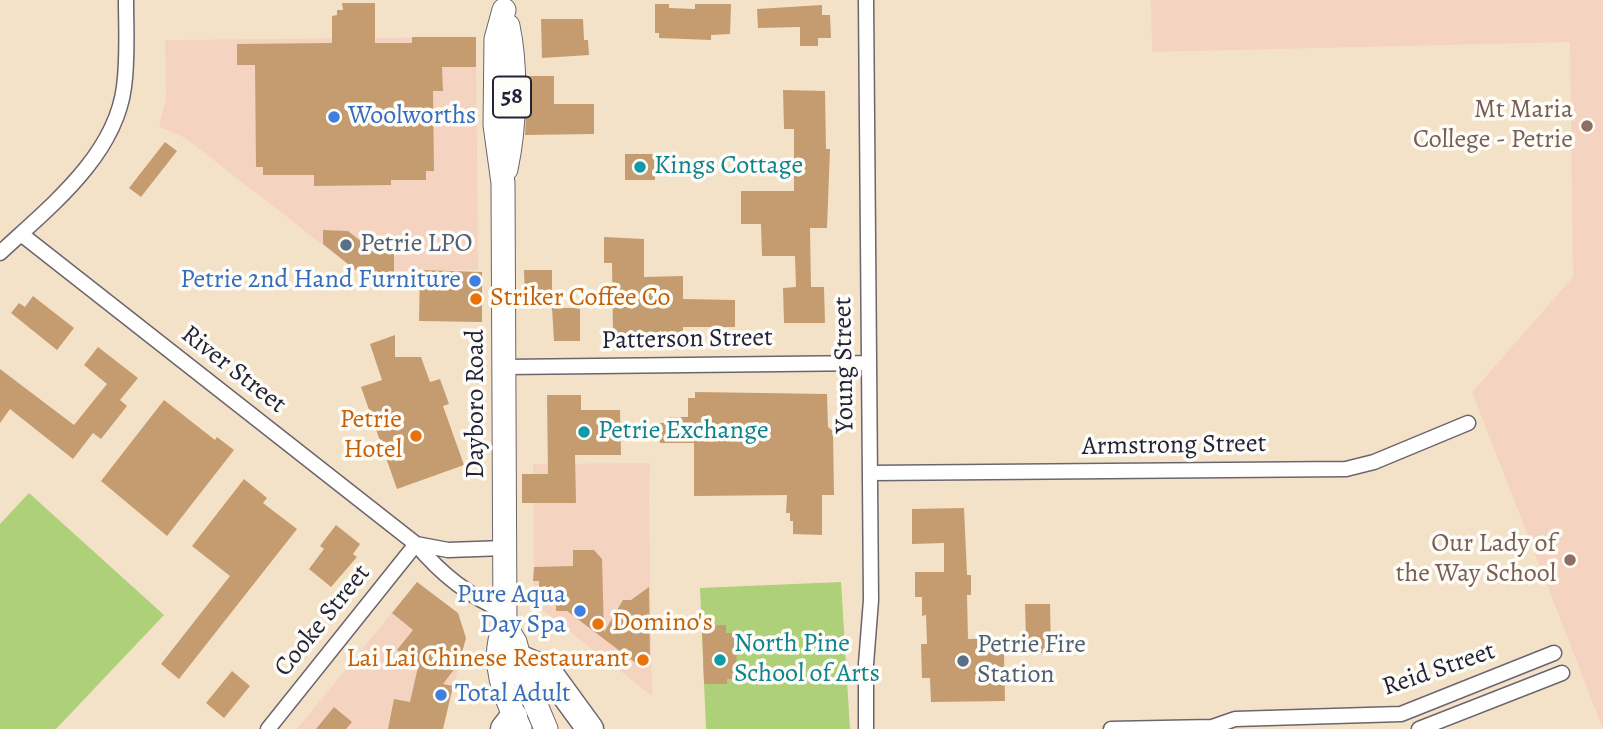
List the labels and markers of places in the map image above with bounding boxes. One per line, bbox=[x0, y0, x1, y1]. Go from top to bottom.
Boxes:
place label: Mt Maria College - Petrie bbox=[1413, 95, 1573, 156]
place label: Woolworths bbox=[348, 101, 476, 133]
marker: Woolworths bbox=[326, 109, 342, 125]
marker: Mt Maria College - Petrie bbox=[1579, 118, 1595, 134]
place label: Kings Cottage bbox=[654, 151, 803, 183]
marker: Kings Cottage bbox=[632, 159, 648, 175]
place label: Petrie LPO bbox=[360, 229, 472, 261]
marker: Petrie LPO bbox=[338, 237, 354, 253]
place label: Petrie 2nd Hand Furniture bbox=[180, 265, 461, 297]
marker: Petrie 2nd Hand Furniture bbox=[467, 273, 483, 289]
place label: Striker Coffee Co bbox=[490, 283, 671, 315]
marker: Striker Coffee Co bbox=[468, 291, 484, 307]
place label: Petrie Hotel bbox=[340, 405, 402, 466]
place label: Petrie Exchange bbox=[598, 416, 769, 448]
marker: Petrie Exchange bbox=[576, 424, 592, 440]
marker: Petrie Hotel bbox=[408, 428, 424, 444]
place label: Our Lady of the Way School bbox=[1396, 529, 1556, 590]
marker: Our Lady of the Way School bbox=[1562, 552, 1578, 568]
place label: Pure Aqua Day Spa bbox=[457, 580, 566, 642]
marker: Pure Aqua Day Spa bbox=[572, 603, 588, 619]
place label: Domino's bbox=[612, 608, 713, 640]
marker: Domino's bbox=[590, 616, 606, 632]
place label: North Pine School of Arts bbox=[734, 629, 880, 690]
place label: Petrie Fire Station bbox=[977, 630, 1086, 692]
place label: Lai Lai Chinese Restaurant bbox=[346, 644, 629, 676]
marker: Lai Lai Chinese Restaurant bbox=[635, 652, 651, 668]
marker: North Pine School of Arts bbox=[712, 652, 728, 668]
marker: Petrie Fire Station bbox=[955, 653, 971, 669]
place label: Total Adult bbox=[455, 679, 571, 711]
marker: Total Adult bbox=[433, 687, 449, 703]

